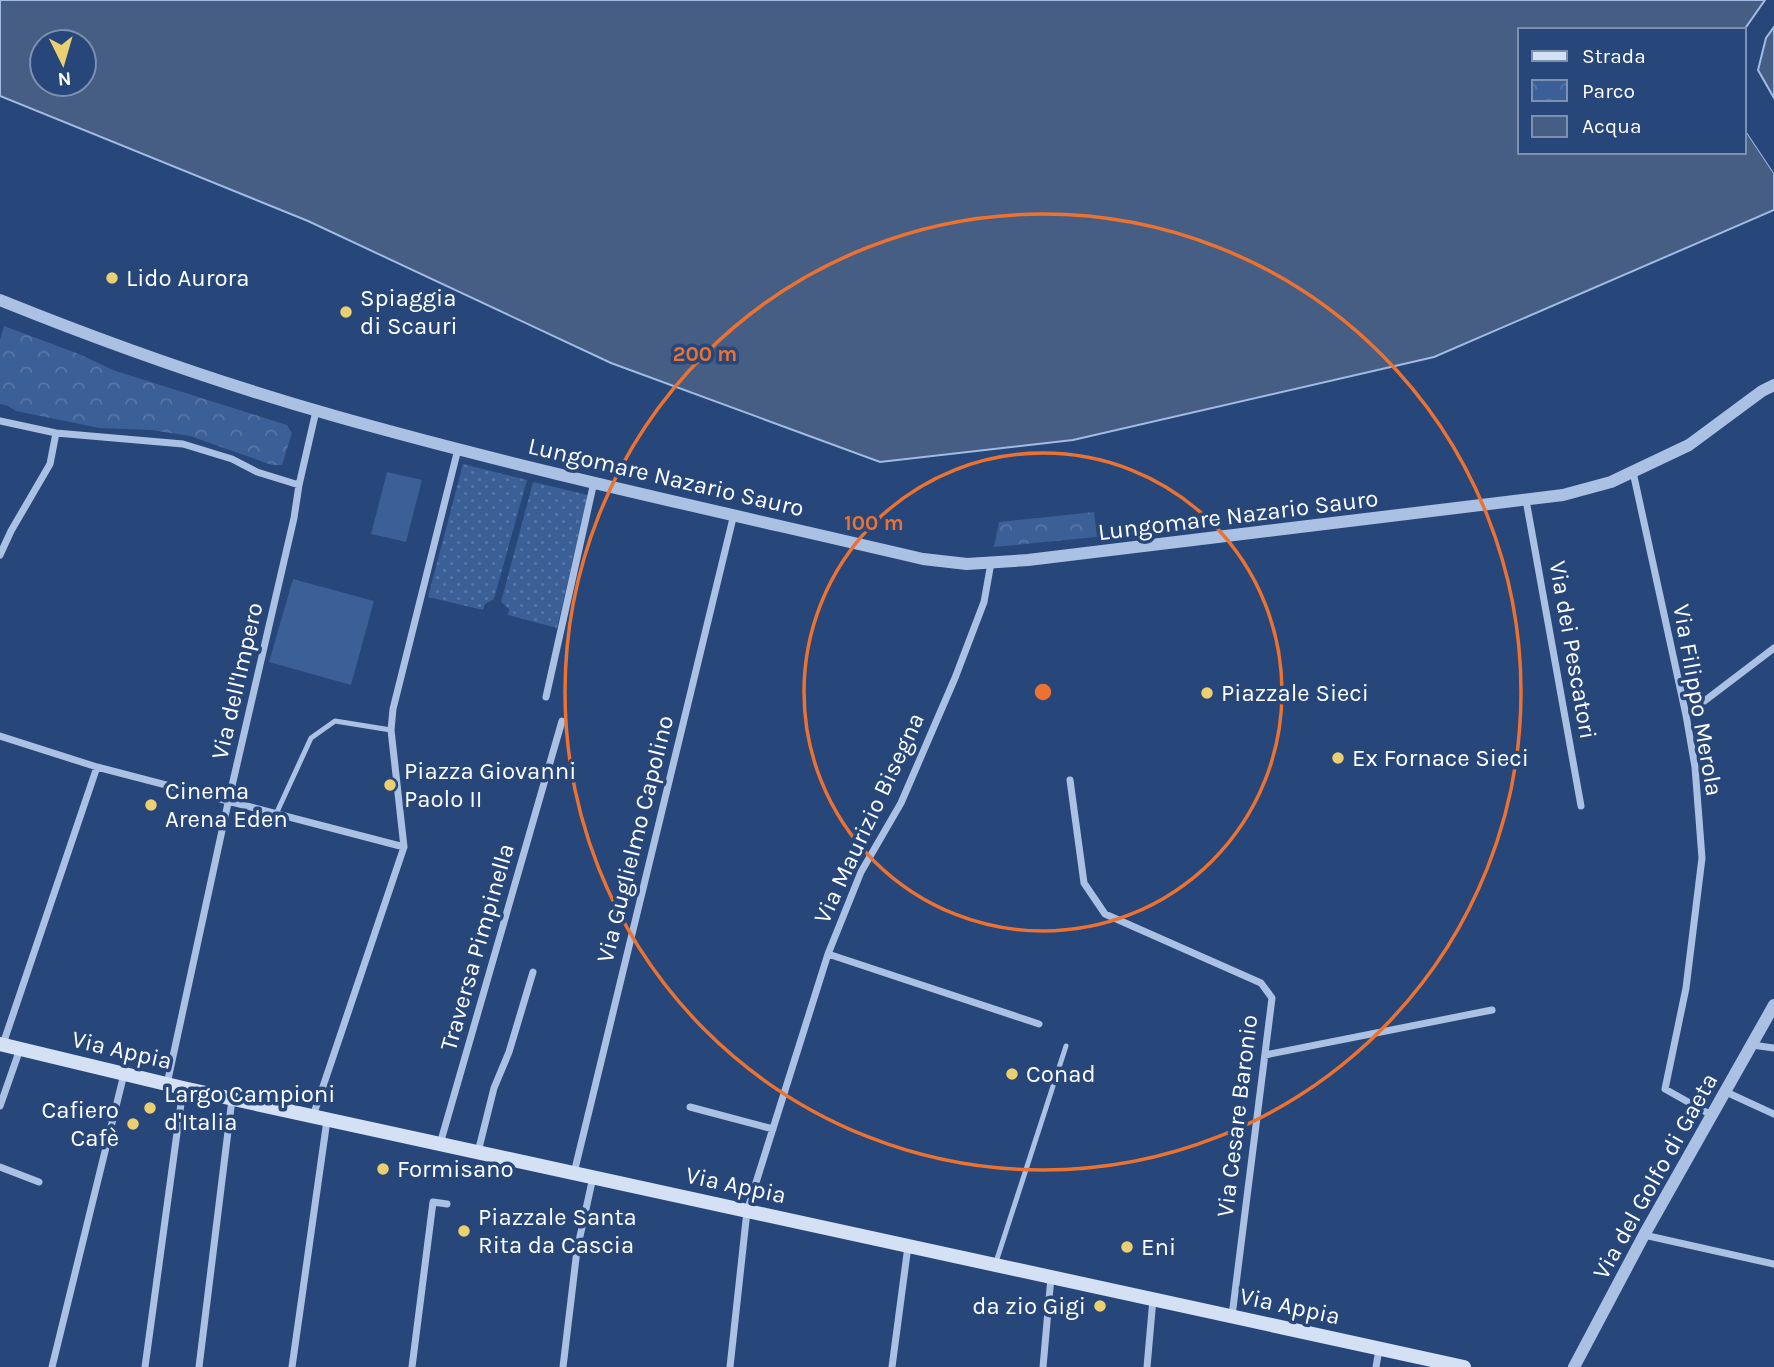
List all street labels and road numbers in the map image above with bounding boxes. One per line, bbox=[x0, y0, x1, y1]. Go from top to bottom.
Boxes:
street label: Lungomare Nazario Sauro bbox=[525, 432, 807, 522]
street label: Lungomare Nazario Sauro bbox=[1096, 484, 1380, 546]
street label: Via dei Pescatori bbox=[1544, 559, 1602, 741]
street label: Via dell'Impero bbox=[205, 600, 269, 762]
street label: Via Filippo Merola bbox=[1667, 602, 1729, 798]
street label: Via Maurizio Bisegna bbox=[808, 708, 930, 928]
street label: Via Guglielmo Capolino bbox=[591, 712, 679, 966]
street label: Traversa Pimpinella bbox=[434, 840, 520, 1054]
street label: Via Cesare Baronio bbox=[1211, 1013, 1263, 1219]
street label: Via Appia bbox=[69, 1025, 175, 1075]
street label: Via del Golfo di Gaeta bbox=[1587, 1068, 1723, 1284]
street label: Via Appia bbox=[683, 1161, 789, 1209]
street label: Via Appia bbox=[1237, 1282, 1343, 1330]

